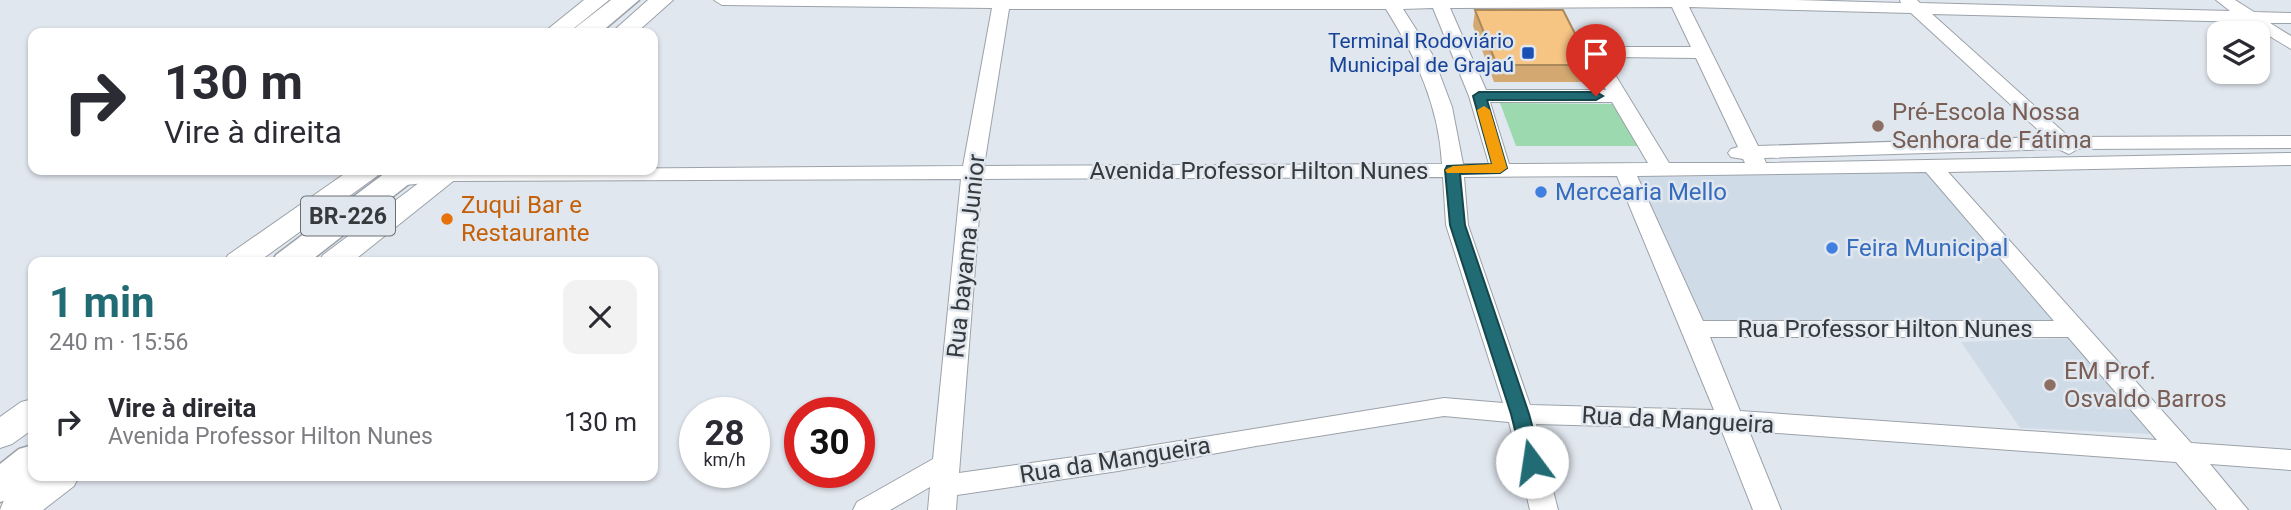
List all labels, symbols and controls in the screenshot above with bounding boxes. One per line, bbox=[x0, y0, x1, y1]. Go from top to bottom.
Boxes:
map controls bbox=[2207, 21, 2270, 84]
button: layers bbox=[2207, 21, 2270, 84]
pin bbox=[1566, 24, 1626, 96]
place label: Terminal Rodoviário Municipal de Grajaú bbox=[1328, 29, 1514, 77]
icon: arrive bbox=[1577, 35, 1615, 73]
marker: Terminal Rodoviário Municipal de Grajaú bbox=[1520, 45, 1536, 61]
text: 130 m bbox=[164, 54, 303, 111]
icon: right bbox=[49, 56, 140, 147]
place label: Pré-Escola Nossa Senhora de Fátima bbox=[1892, 98, 2092, 154]
text: Vire à direita bbox=[164, 113, 342, 151]
marker: Pré-Escola Nossa Senhora de Fátima bbox=[1870, 118, 1886, 134]
street label: Rua bayama Junior bbox=[941, 153, 991, 359]
street label: Avenida Professor Hilton Nunes bbox=[1090, 157, 1429, 185]
place label: Mercearia Mello bbox=[1555, 178, 1727, 206]
marker: Mercearia Mello bbox=[1533, 184, 1549, 200]
place label: Zuqui Bar e Restaurante bbox=[461, 191, 590, 247]
road number: BR-226 bbox=[301, 196, 395, 236]
marker: Zuqui Bar e Restaurante bbox=[439, 211, 455, 227]
place label: Feira Municipal bbox=[1846, 234, 2008, 262]
marker: Feira Municipal bbox=[1824, 240, 1840, 256]
text: 1 min bbox=[49, 278, 155, 327]
button: close bbox=[563, 280, 637, 354]
street label: Rua Professor Hilton Nunes bbox=[1737, 315, 2033, 343]
text: 240 m · 15:56 bbox=[49, 329, 188, 356]
place label: EM Prof. Osvaldo Barros bbox=[2064, 357, 2227, 413]
marker: EM Prof. Osvaldo Barros bbox=[2042, 377, 2058, 393]
text: Vire à direita bbox=[108, 393, 256, 423]
speed limit sign: 30 bbox=[784, 397, 875, 488]
street label: Rua da Mangueira bbox=[1581, 401, 1775, 439]
icon: right bbox=[49, 403, 87, 441]
text: 130 m bbox=[564, 407, 637, 437]
text: 28 bbox=[704, 413, 745, 454]
text: Avenida Professor Hilton Nunes bbox=[108, 423, 433, 450]
position arrow bbox=[1495, 425, 1569, 499]
street label: Rua da Mangueira bbox=[1018, 431, 1212, 489]
text: km/h bbox=[703, 449, 746, 470]

